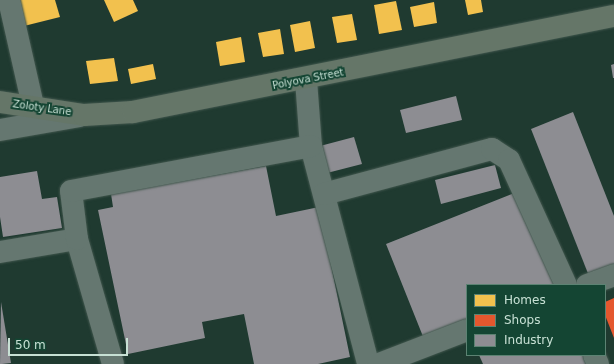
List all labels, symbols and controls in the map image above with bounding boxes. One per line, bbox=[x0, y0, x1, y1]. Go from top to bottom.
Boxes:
street label: Polyova Street bbox=[271, 66, 345, 92]
street label: Zoloty Lane bbox=[12, 98, 72, 118]
legend bbox=[466, 284, 606, 356]
text: Homes bbox=[504, 293, 546, 307]
text: Shops bbox=[504, 313, 540, 327]
scale bar bbox=[10, 330, 130, 356]
text: Industry bbox=[504, 333, 553, 347]
text: 50 m bbox=[15, 338, 46, 352]

